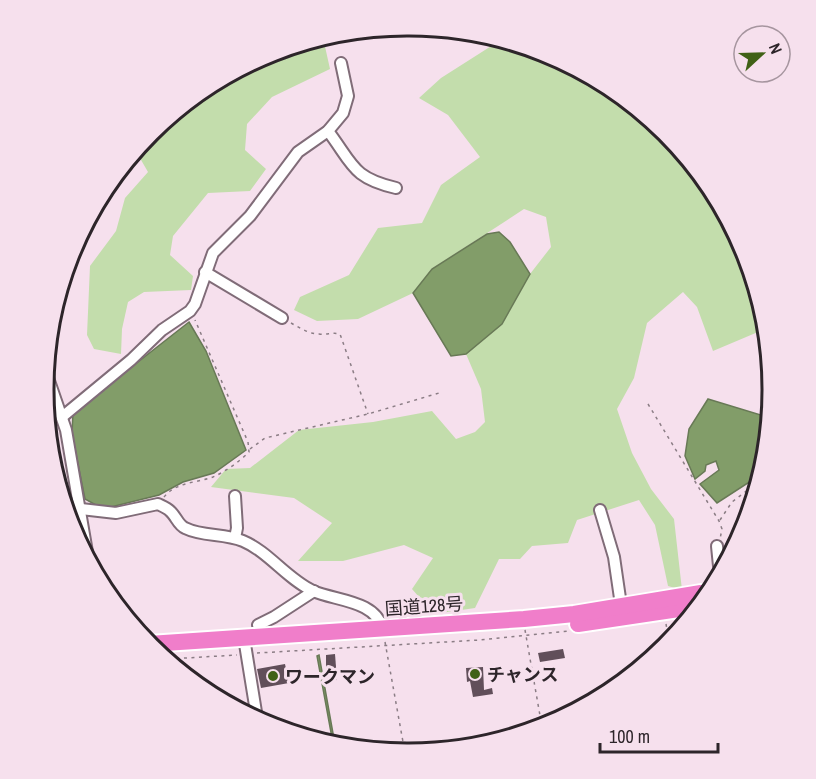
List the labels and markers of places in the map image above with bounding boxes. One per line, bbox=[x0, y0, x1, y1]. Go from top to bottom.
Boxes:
place label: チャンス bbox=[487, 662, 558, 687]
place label: ワークマン bbox=[285, 664, 375, 689]
marker: チャンス bbox=[468, 667, 482, 681]
marker: ワークマン bbox=[266, 669, 280, 683]

